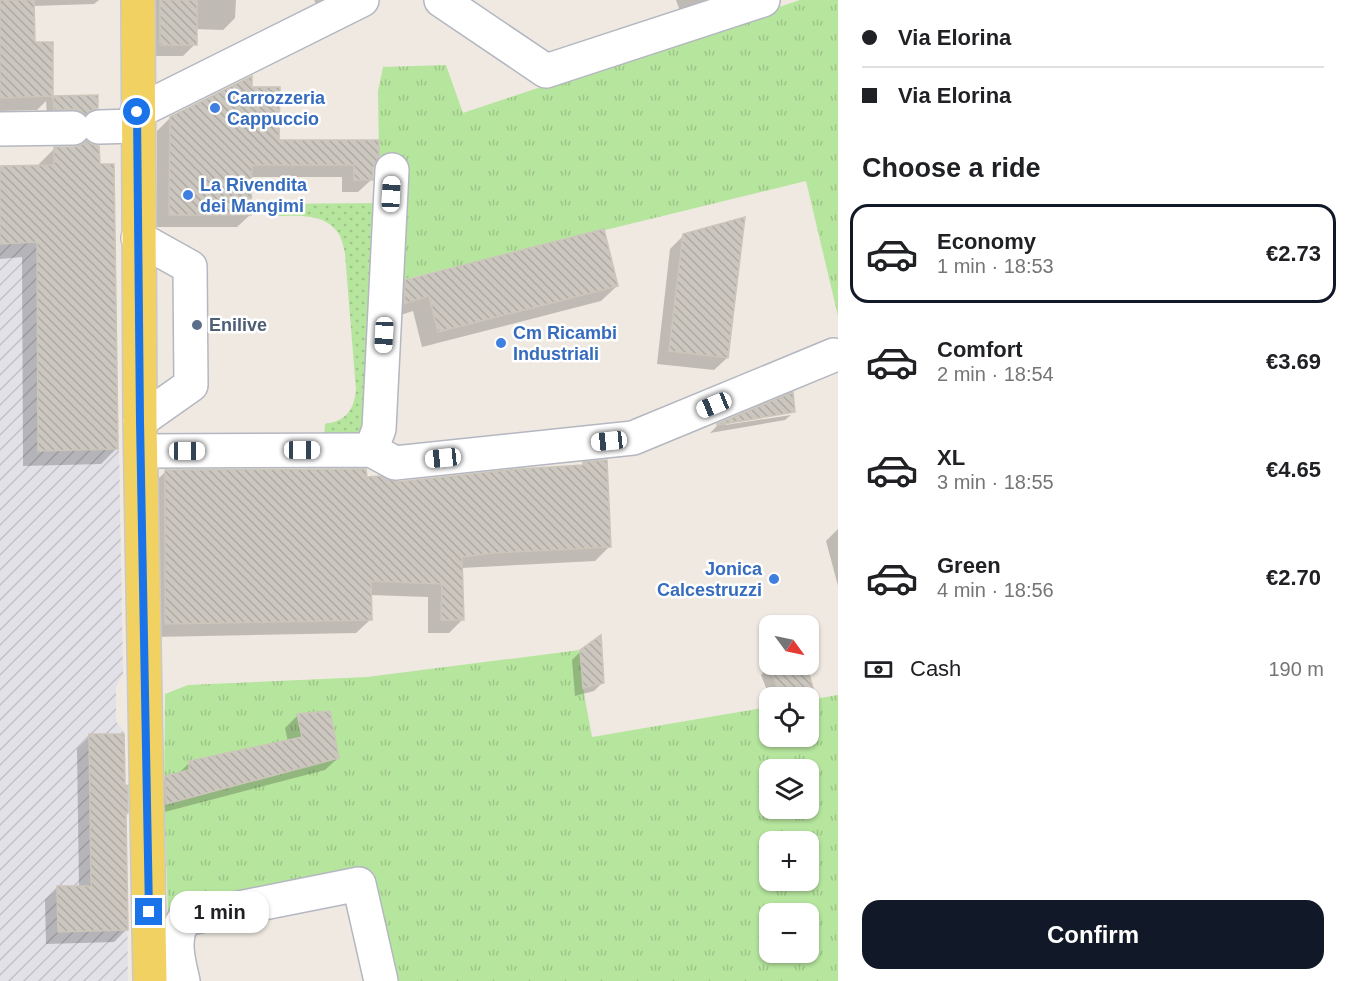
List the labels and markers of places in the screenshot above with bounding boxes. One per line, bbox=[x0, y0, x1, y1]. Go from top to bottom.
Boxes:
place label: Carrozzeria Cappuccio bbox=[227, 88, 326, 129]
marker: Carrozzeria Cappuccio bbox=[208, 101, 222, 115]
place label: La Rivendita dei Mangimi bbox=[200, 175, 308, 216]
marker: La Rivendita dei Mangimi bbox=[181, 188, 195, 202]
place label: Enilive bbox=[209, 315, 267, 335]
marker: Enilive bbox=[190, 318, 204, 332]
place label: Cm Ricambi Industriali bbox=[513, 323, 617, 364]
marker: Cm Ricambi Industriali bbox=[494, 336, 508, 350]
place label: Jonica Calcestruzzi bbox=[657, 559, 763, 600]
marker: Jonica Calcestruzzi bbox=[767, 572, 781, 586]

